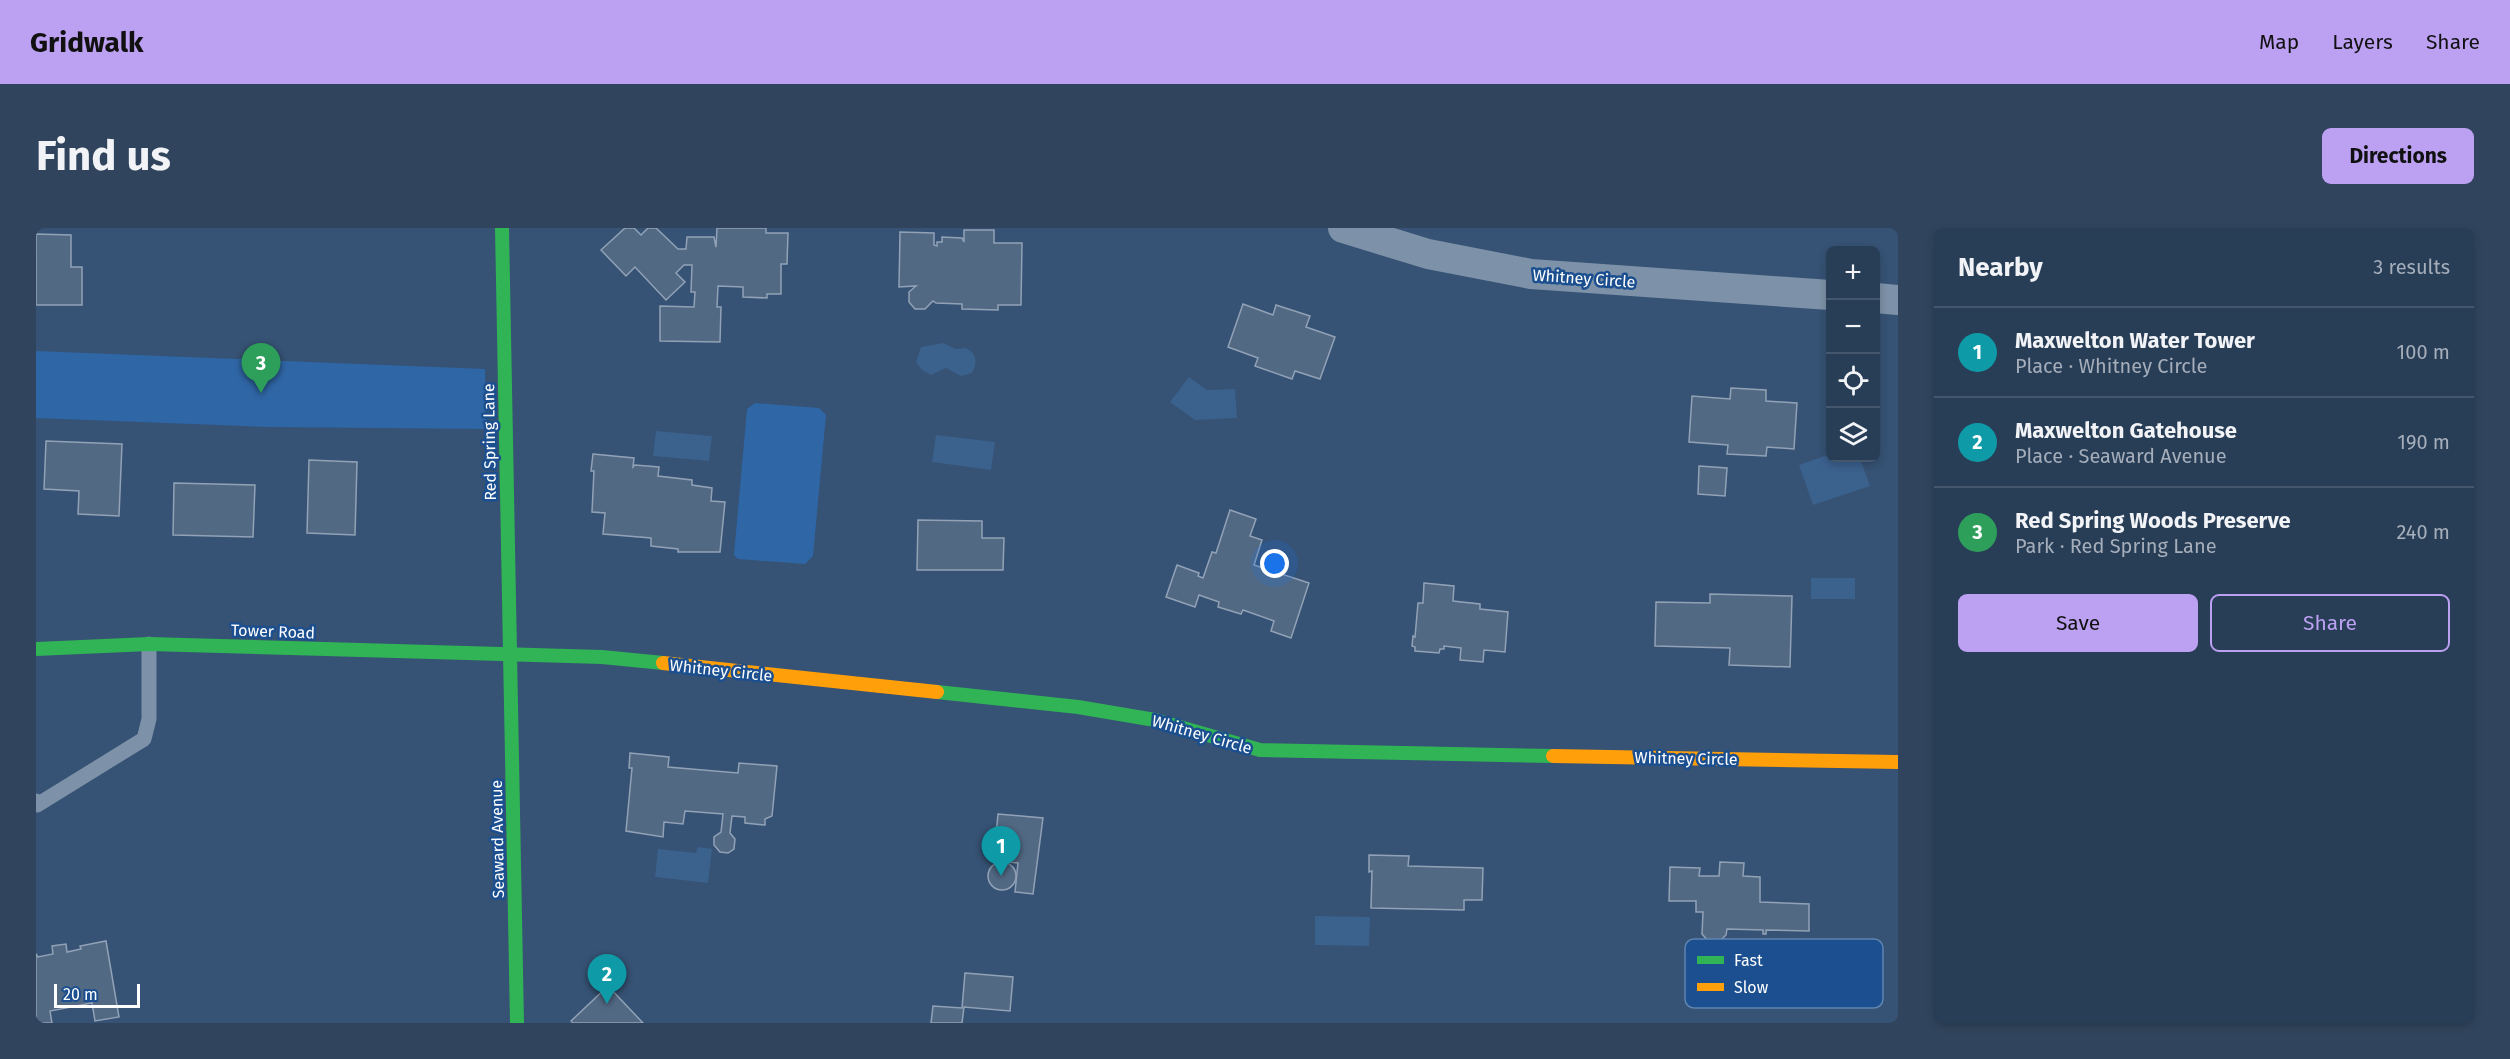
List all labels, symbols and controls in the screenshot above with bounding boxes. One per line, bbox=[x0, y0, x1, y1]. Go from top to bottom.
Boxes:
text: Gridwalk bbox=[30, 26, 143, 59]
text: Map bbox=[2259, 29, 2299, 55]
text: Layers bbox=[2332, 29, 2393, 55]
text: Share bbox=[2426, 29, 2480, 55]
button: Directions bbox=[2322, 128, 2474, 184]
text: Find us bbox=[36, 131, 171, 181]
map controls bbox=[1826, 246, 1880, 462]
button: + bbox=[1826, 246, 1880, 300]
text: Nearby bbox=[1958, 252, 2043, 283]
text: 3 results bbox=[2373, 255, 2450, 279]
street label: Whitney Circle bbox=[1532, 265, 1636, 292]
button: − bbox=[1826, 300, 1880, 354]
text: Maxwelton Water Tower bbox=[2015, 327, 2255, 354]
text: 1 bbox=[1973, 340, 1982, 364]
text: 100 m bbox=[2397, 340, 2450, 364]
pin: 3 bbox=[242, 344, 280, 393]
button: locate bbox=[1826, 354, 1880, 408]
text: Place · Whitney Circle bbox=[2015, 354, 2207, 378]
street label: Red Spring Lane bbox=[479, 383, 500, 501]
button: layers bbox=[1826, 408, 1880, 462]
text: Maxwelton Gatehouse bbox=[2015, 417, 2237, 444]
text: 2 bbox=[1972, 430, 1983, 454]
text: 190 m bbox=[2397, 430, 2450, 454]
text: Place · Seaward Avenue bbox=[2015, 444, 2227, 468]
text: Red Spring Woods Preserve bbox=[2015, 507, 2291, 534]
text: 3 bbox=[1972, 520, 1983, 544]
text: 240 m bbox=[2396, 520, 2450, 544]
text: Park · Red Spring Lane bbox=[2015, 534, 2217, 558]
your location bbox=[1260, 549, 1289, 578]
button: Save bbox=[1958, 594, 2198, 652]
button: Share bbox=[2210, 594, 2450, 652]
street label: Tower Road bbox=[231, 621, 315, 642]
street label: Whitney Circle bbox=[669, 656, 773, 685]
street label: Whitney Circle bbox=[1150, 711, 1254, 758]
street label: Whitney Circle bbox=[1634, 748, 1738, 769]
street label: Seaward Avenue bbox=[487, 780, 508, 898]
pin: 1 bbox=[982, 826, 1020, 876]
legend bbox=[1685, 939, 1883, 1008]
text: Fast bbox=[1734, 951, 1763, 970]
pin: 2 bbox=[588, 954, 626, 1004]
text: Slow bbox=[1734, 978, 1769, 997]
scale bar bbox=[54, 981, 140, 1008]
text: 20 m bbox=[63, 985, 98, 1004]

